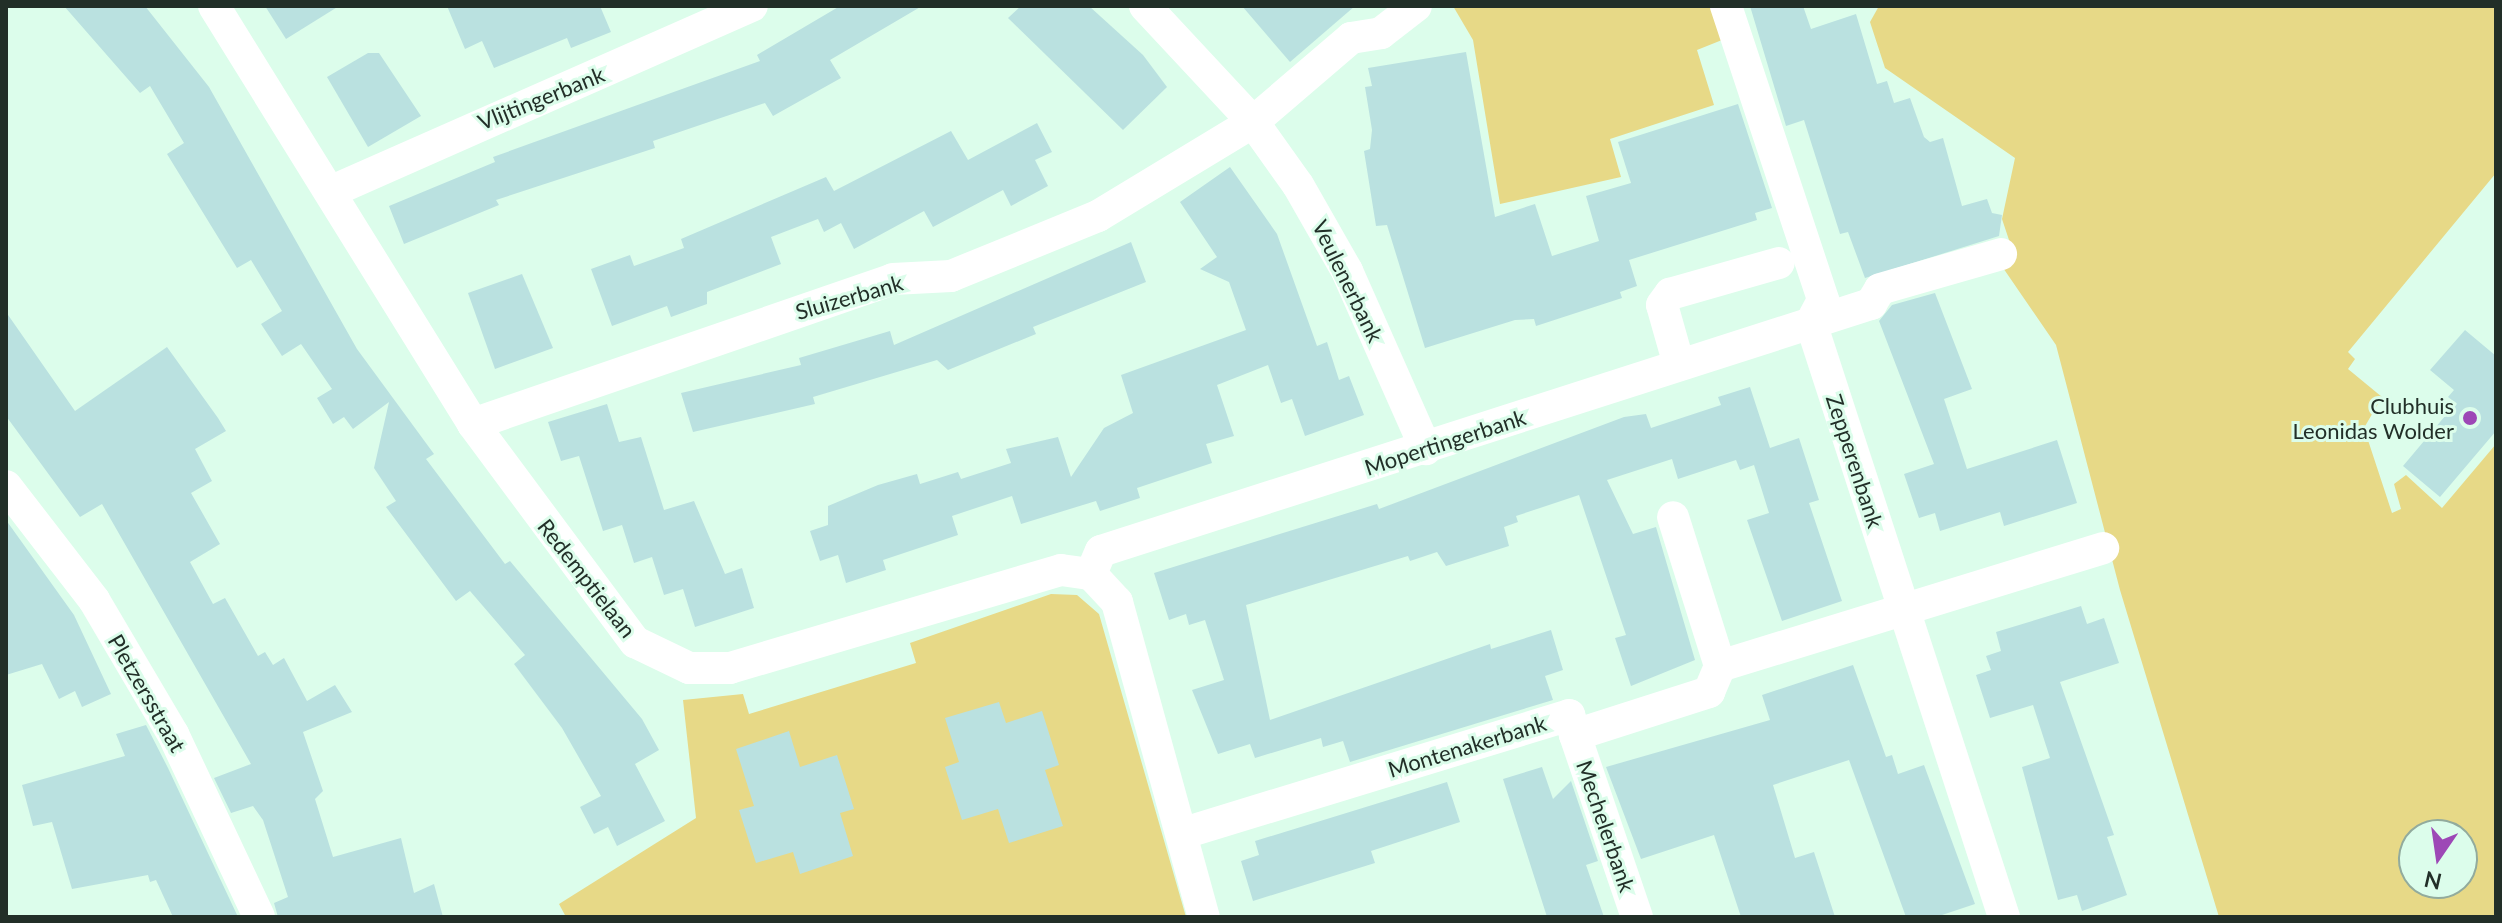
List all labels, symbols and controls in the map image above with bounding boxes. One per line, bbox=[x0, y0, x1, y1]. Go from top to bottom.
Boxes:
street label: Vlijtingerbank bbox=[474, 61, 608, 135]
street label: Veulenerbank bbox=[1307, 216, 1389, 346]
street label: Sluizerbank bbox=[792, 269, 906, 325]
street label: Zepperenbank bbox=[1821, 391, 1889, 531]
place label: Clubhuis Leonidas Wolder bbox=[2292, 392, 2454, 444]
street label: Mopertingerbank bbox=[1361, 403, 1529, 481]
marker: Clubhuis Leonidas Wolder bbox=[2461, 409, 2479, 427]
street label: Redemptielaan bbox=[532, 513, 642, 643]
street label: Pletzersstraat bbox=[103, 629, 191, 757]
street label: Montenakerbank bbox=[1385, 709, 1549, 783]
street label: Mechelerbank bbox=[1571, 757, 1641, 895]
north arrow bbox=[2398, 819, 2478, 899]
text: N bbox=[2422, 866, 2444, 896]

